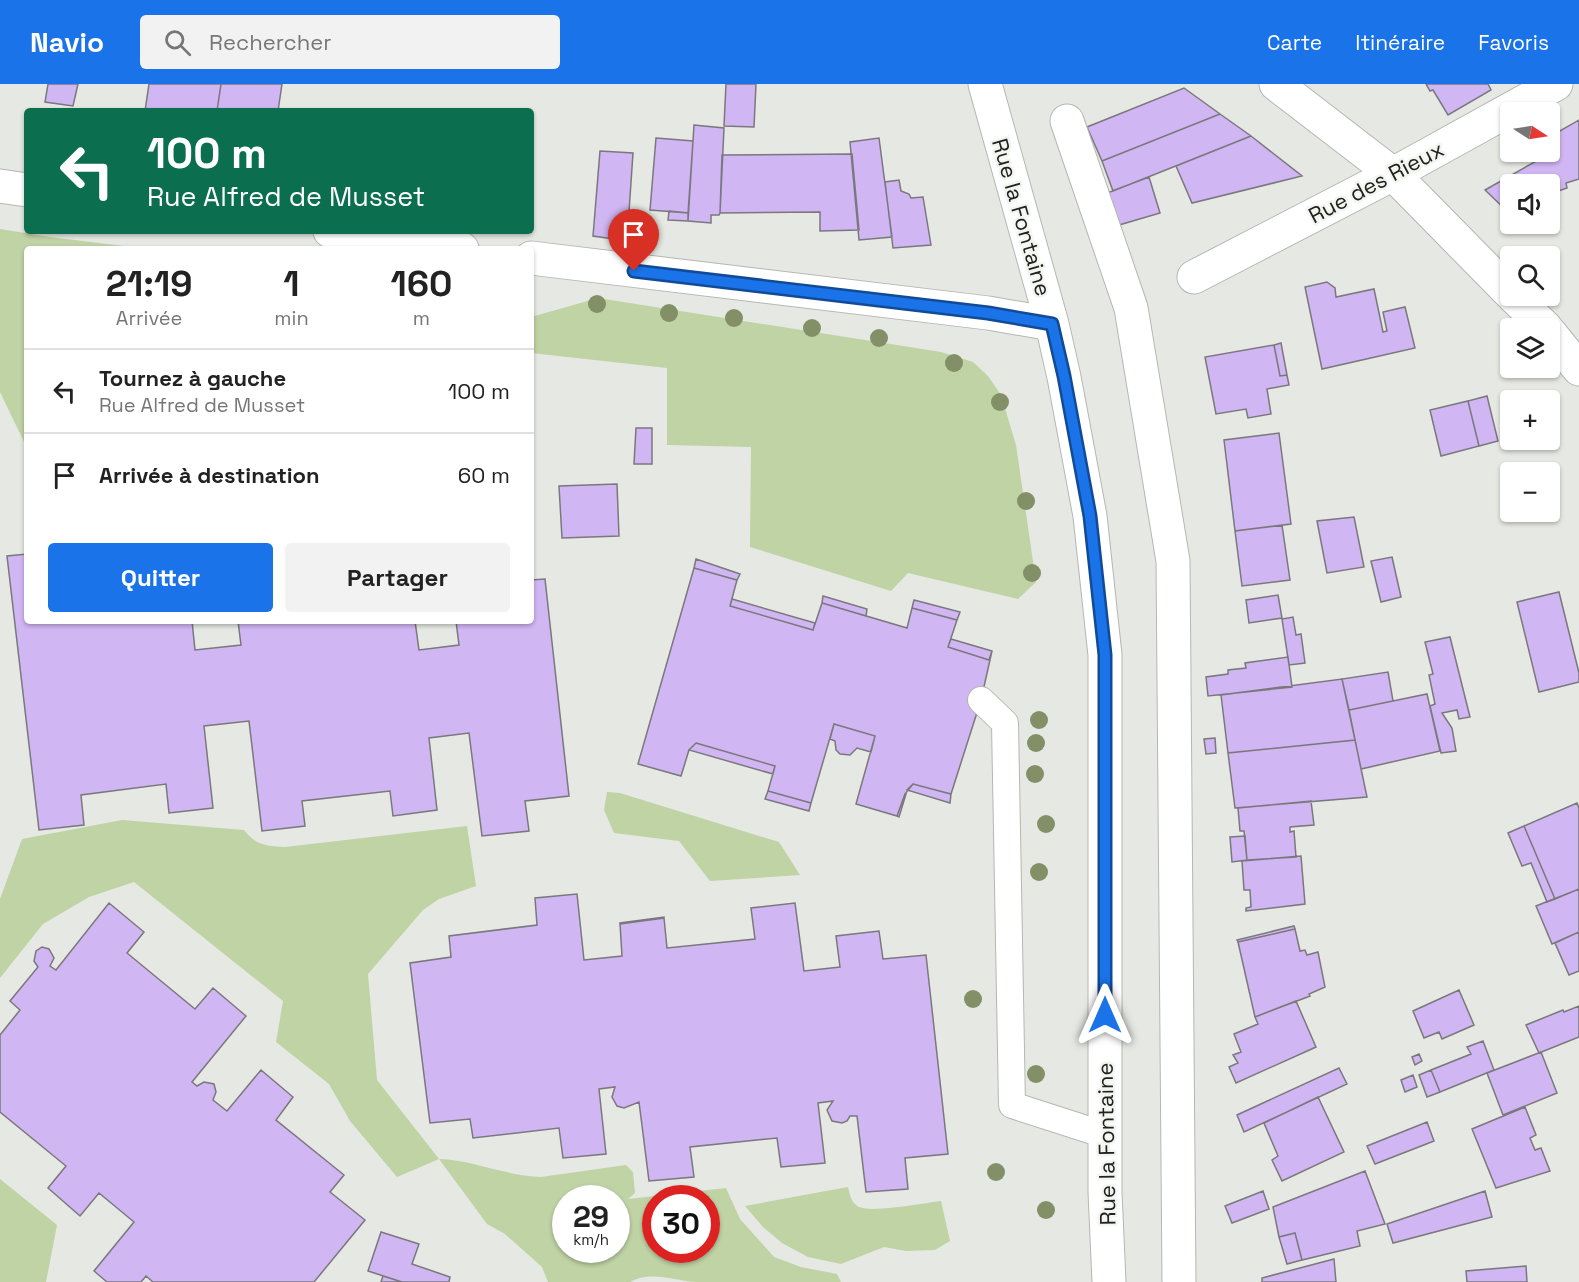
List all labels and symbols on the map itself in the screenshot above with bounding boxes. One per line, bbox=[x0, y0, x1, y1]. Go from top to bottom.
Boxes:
north arrow bbox=[1500, 102, 1560, 162]
street label: Rue la Fontaine bbox=[986, 135, 1058, 299]
street label: Rue des Rieux bbox=[1304, 135, 1448, 229]
pin bbox=[608, 209, 659, 271]
position arrow bbox=[1073, 983, 1137, 1047]
street label: Rue la Fontaine bbox=[1091, 1062, 1121, 1226]
speed limit sign: 30 bbox=[642, 1185, 720, 1263]

